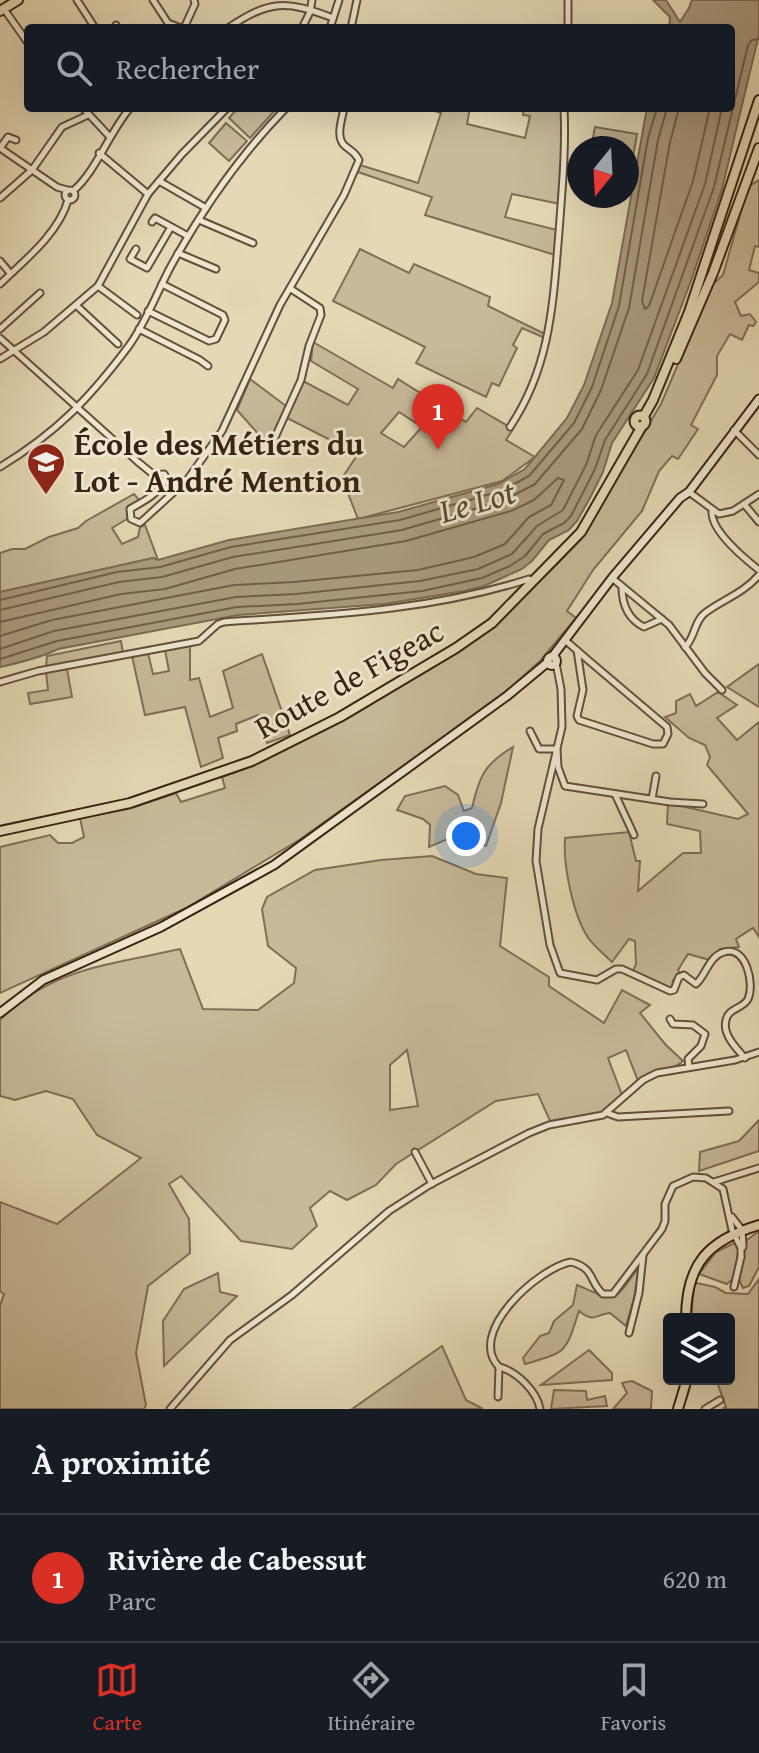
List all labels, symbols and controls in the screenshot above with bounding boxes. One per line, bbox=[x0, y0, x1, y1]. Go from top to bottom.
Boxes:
search box bbox=[24, 24, 735, 112]
icon: search bbox=[52, 46, 96, 90]
text: Rechercher bbox=[116, 46, 259, 90]
north arrow bbox=[567, 136, 639, 208]
pin: 1 bbox=[412, 384, 464, 450]
place label: École des Métiers du Lot - André Mention bbox=[74, 420, 364, 504]
school or university icon: École des Métiers du Lot - André Mention bbox=[25, 441, 67, 496]
water label: Le Lot bbox=[432, 466, 522, 535]
street label: Route de Figeac bbox=[246, 607, 452, 750]
your location bbox=[446, 816, 486, 856]
map controls bbox=[663, 1313, 735, 1385]
button: layers bbox=[663, 1313, 735, 1385]
text: À proximité bbox=[32, 1437, 211, 1486]
text: Rivière de Cabessut bbox=[108, 1537, 366, 1581]
text: 1 bbox=[51, 1559, 65, 1598]
text: 620 m bbox=[662, 1559, 727, 1598]
text: Parc bbox=[108, 1581, 156, 1620]
tab: Carte bbox=[93, 1658, 142, 1738]
tab: Itinéraire bbox=[327, 1658, 415, 1738]
tab: Favoris bbox=[601, 1658, 666, 1738]

